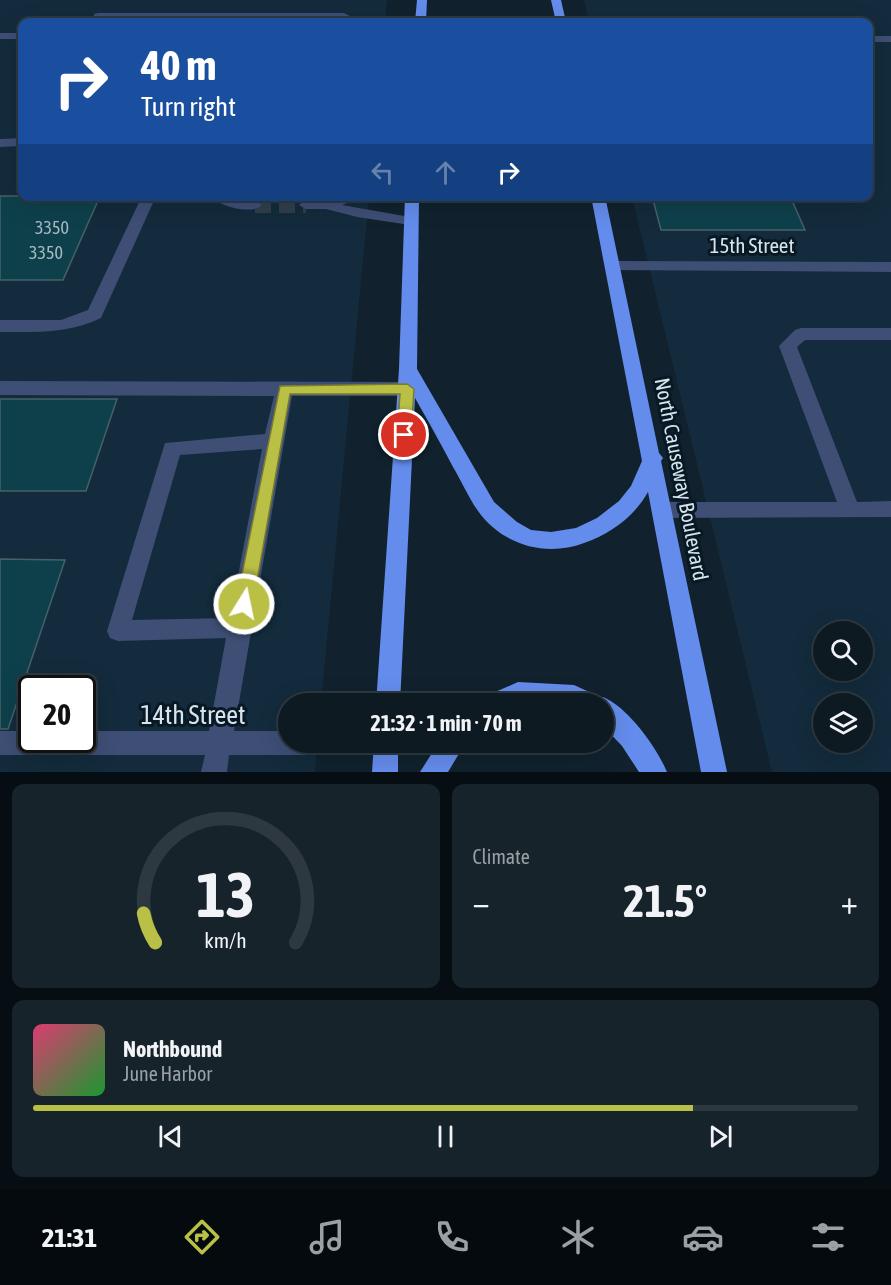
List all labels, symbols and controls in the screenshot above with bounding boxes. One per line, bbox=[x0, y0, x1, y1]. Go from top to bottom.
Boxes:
text: 40 m bbox=[141, 41, 216, 89]
icon: right bbox=[42, 42, 120, 120]
text: Turn right bbox=[141, 91, 236, 122]
icon: left bbox=[366, 156, 399, 189]
icon: ahead bbox=[429, 156, 462, 189]
icon: right bbox=[492, 156, 525, 189]
house number: 3350 bbox=[35, 217, 69, 238]
street label: 15th Street bbox=[710, 233, 794, 257]
house number: 3350 bbox=[29, 242, 63, 263]
street label: North Causeway Boulevard bbox=[651, 376, 713, 582]
pin bbox=[378, 409, 429, 460]
icon: arrive bbox=[387, 418, 420, 451]
position arrow bbox=[212, 572, 276, 636]
map controls bbox=[813, 621, 873, 753]
button: search bbox=[813, 621, 873, 681]
speed limit sign: 20 bbox=[18, 675, 96, 753]
button: layers bbox=[813, 693, 873, 753]
street label: 14th Street bbox=[140, 700, 246, 730]
text: 21:32 · 1 min · 70 m bbox=[370, 710, 522, 736]
text: Climate bbox=[473, 845, 530, 868]
text: 13 bbox=[196, 859, 255, 930]
text: 21.5° bbox=[623, 875, 707, 927]
text: − bbox=[473, 883, 490, 921]
text: + bbox=[841, 883, 858, 921]
text: km/h bbox=[204, 928, 247, 953]
text: Northbound bbox=[123, 1036, 222, 1062]
text: June Harbor bbox=[123, 1062, 212, 1085]
icon: previous bbox=[154, 1120, 187, 1153]
icon: pause bbox=[429, 1120, 462, 1153]
icon: next bbox=[704, 1120, 737, 1153]
icon: directions bbox=[181, 1216, 223, 1258]
icon: music bbox=[306, 1216, 348, 1258]
icon: phone bbox=[431, 1216, 473, 1258]
icon: climate bbox=[557, 1216, 599, 1258]
icon: car bbox=[682, 1216, 724, 1258]
icon: filters bbox=[807, 1216, 849, 1258]
text: 21:31 bbox=[42, 1222, 97, 1253]

